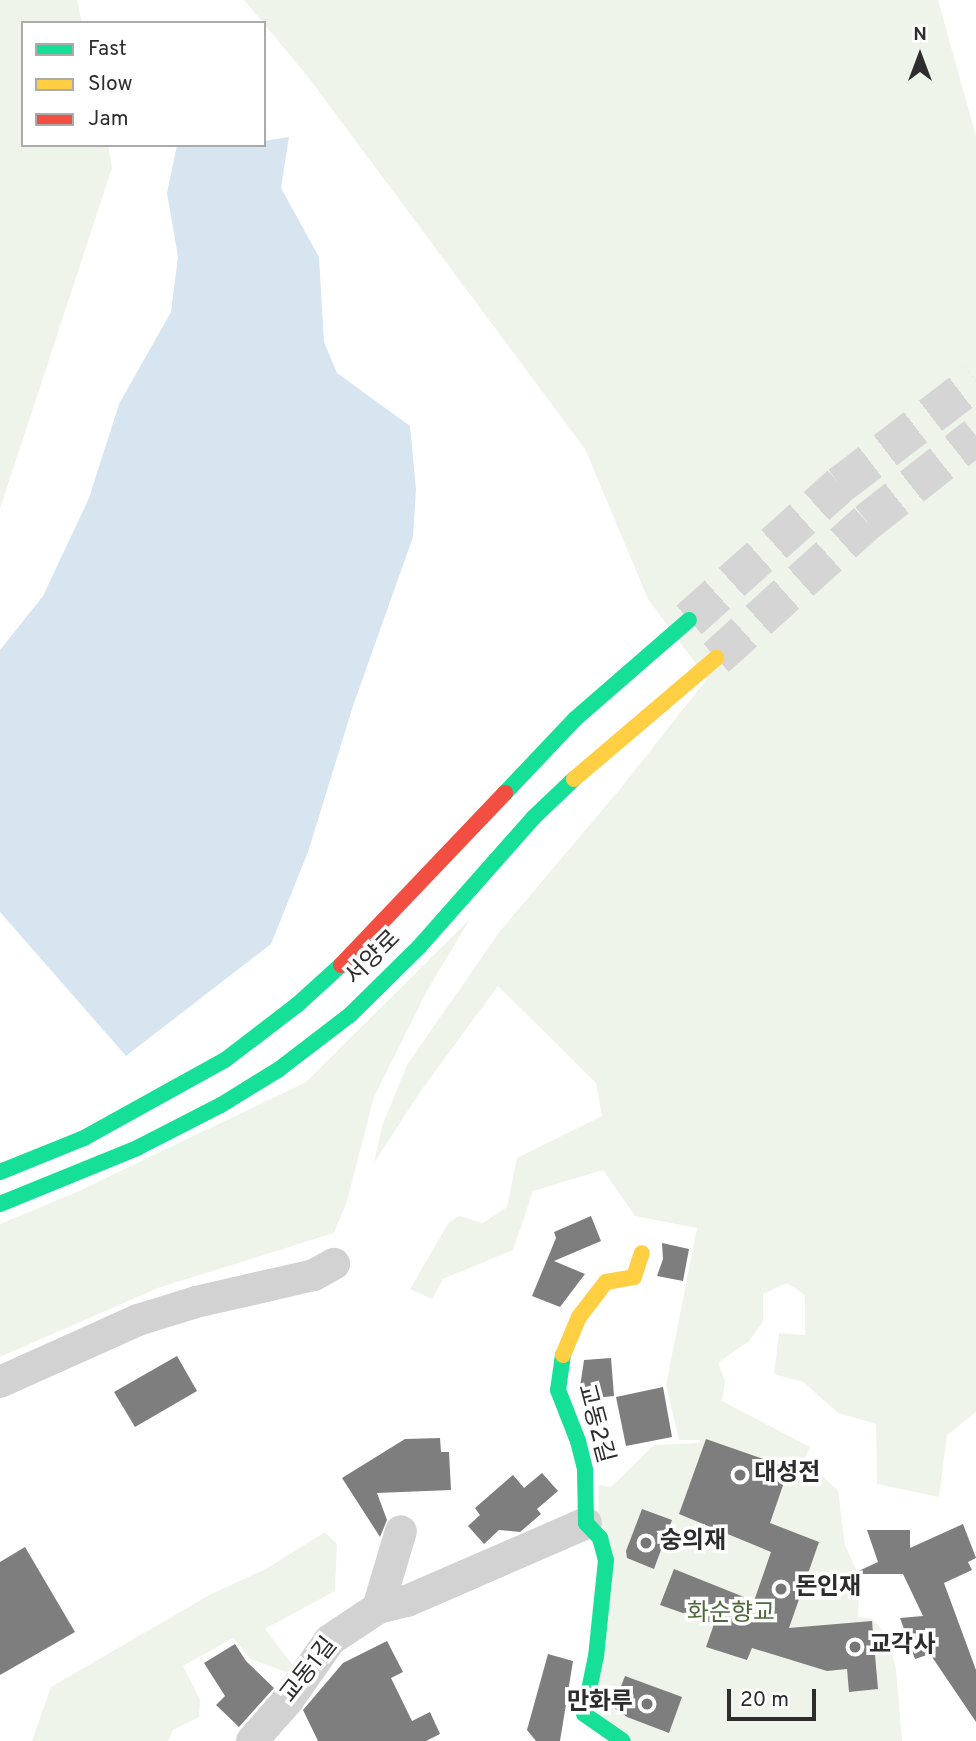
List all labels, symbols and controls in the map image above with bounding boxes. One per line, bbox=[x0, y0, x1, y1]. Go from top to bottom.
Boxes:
legend bbox=[21, 21, 266, 147]
north arrow bbox=[885, 21, 955, 91]
text: N bbox=[913, 23, 927, 47]
text: Fast bbox=[88, 36, 127, 63]
text: Slow bbox=[88, 71, 133, 98]
text: Jam bbox=[88, 106, 129, 133]
street label: 서양로 bbox=[340, 925, 408, 993]
street label: 교동2길 bbox=[570, 1381, 618, 1467]
place label: 대성전 bbox=[754, 1461, 820, 1489]
marker: 대성전 bbox=[732, 1467, 748, 1483]
place label: 숭의재 bbox=[660, 1529, 726, 1557]
marker: 숭의재 bbox=[638, 1535, 654, 1551]
place label: 돈인재 bbox=[795, 1575, 861, 1603]
marker: 돈인재 bbox=[773, 1581, 789, 1597]
park label: 화순향교 bbox=[687, 1601, 775, 1629]
street label: 교동1길 bbox=[276, 1633, 344, 1709]
place label: 교각사 bbox=[869, 1633, 935, 1661]
marker: 교각사 bbox=[847, 1639, 863, 1655]
scale bar bbox=[731, 1674, 820, 1718]
text: 20 m bbox=[740, 1687, 789, 1714]
place label: 만화루 bbox=[567, 1690, 633, 1718]
marker: 만화루 bbox=[639, 1696, 655, 1712]

